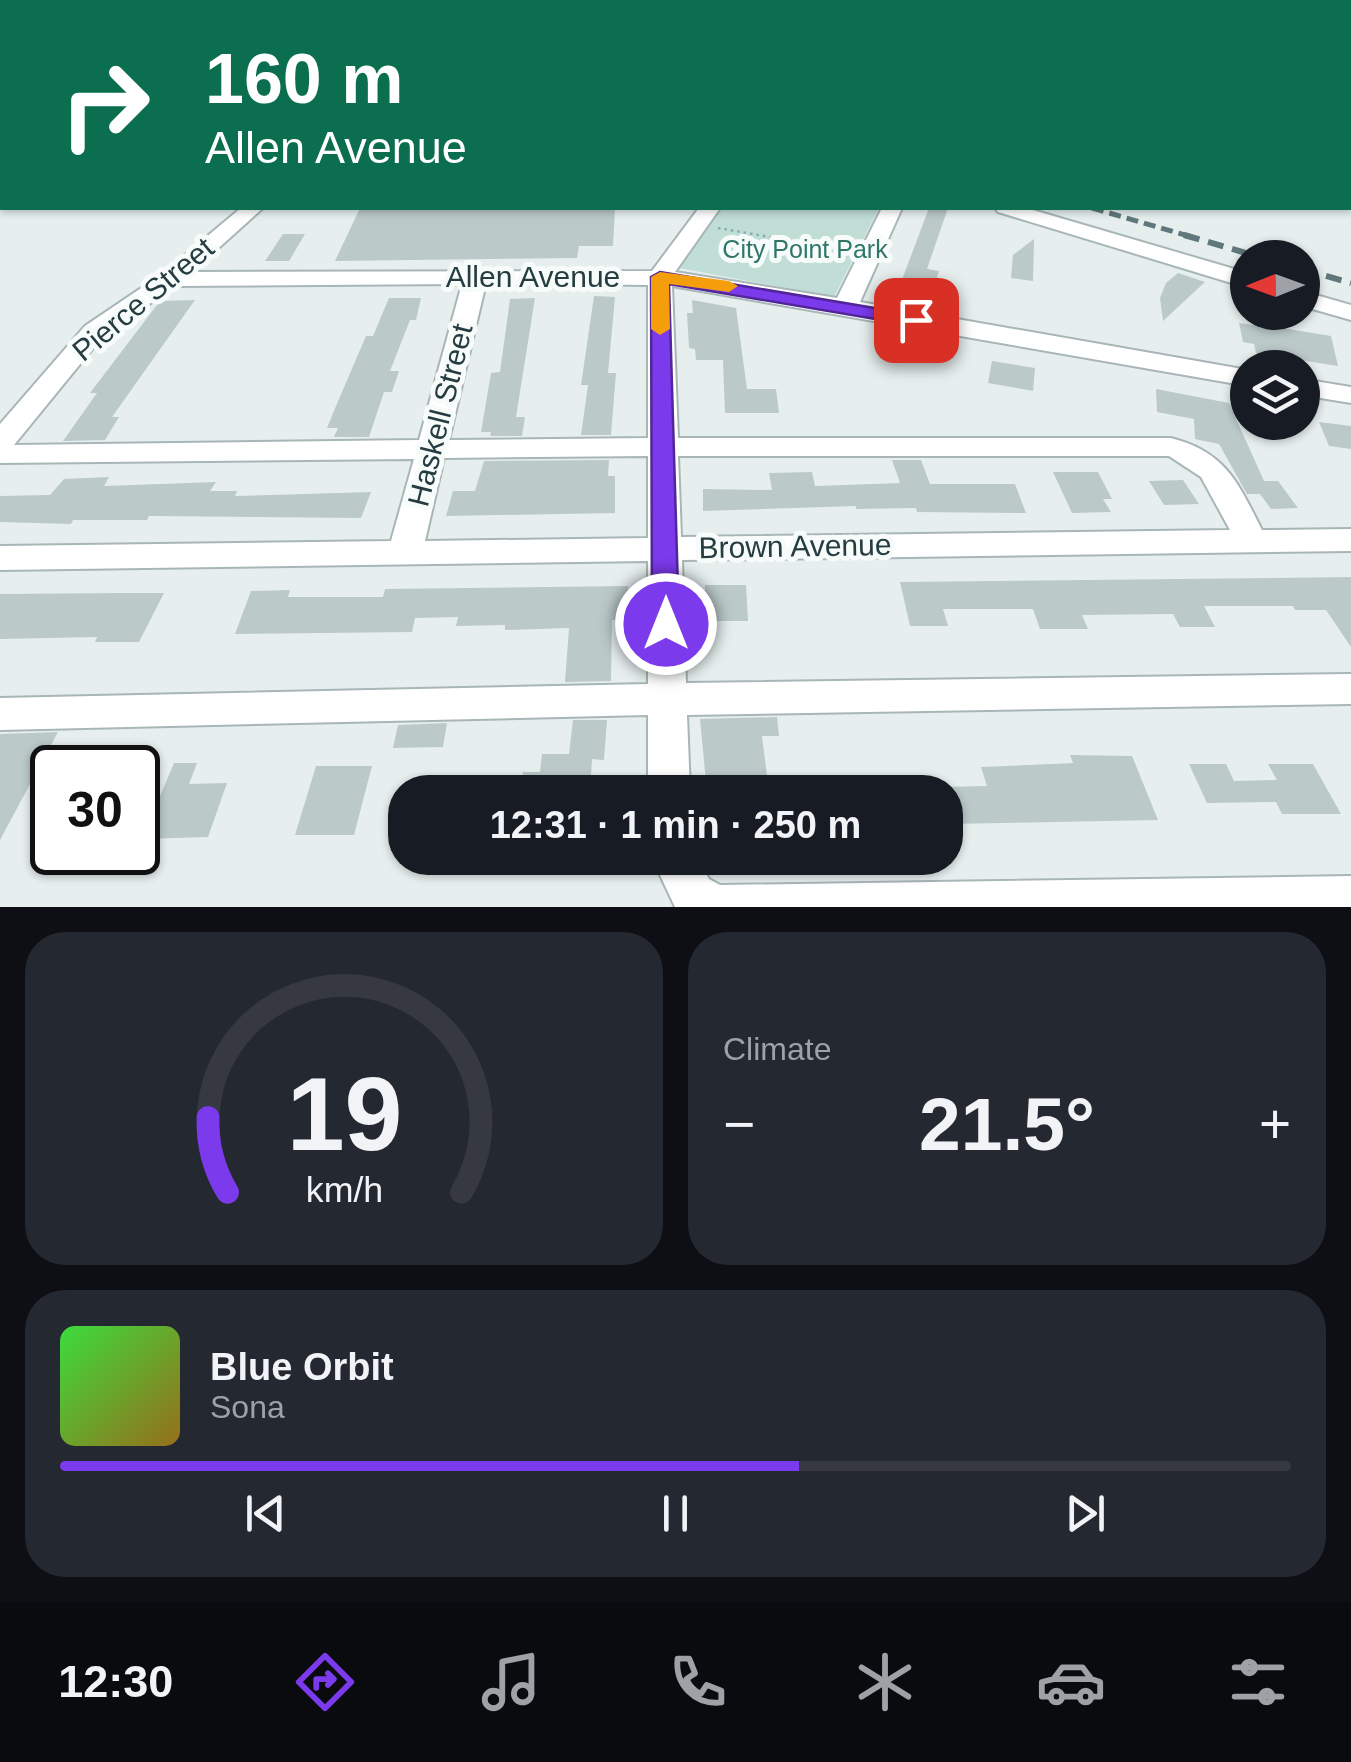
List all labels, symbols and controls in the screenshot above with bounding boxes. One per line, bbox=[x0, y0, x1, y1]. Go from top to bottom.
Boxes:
icon: right bbox=[40, 40, 170, 170]
text: 160 m bbox=[205, 40, 403, 118]
text: Allen Avenue bbox=[205, 122, 467, 173]
street label: Pierce Street bbox=[66, 230, 221, 367]
park label: City Point Park bbox=[722, 235, 888, 263]
north arrow bbox=[1230, 240, 1320, 330]
map controls bbox=[1230, 240, 1320, 440]
street label: Allen Avenue bbox=[446, 260, 620, 293]
pin bbox=[874, 278, 959, 363]
icon: arrive bbox=[889, 293, 944, 348]
street label: Haskell Street bbox=[401, 320, 479, 510]
button: layers bbox=[1230, 350, 1320, 440]
street label: Brown Avenue bbox=[698, 528, 892, 564]
position arrow bbox=[614, 572, 718, 676]
speed limit sign: 30 bbox=[30, 745, 160, 875]
text: 12:31 · 1 min · 250 m bbox=[490, 804, 861, 846]
text: Climate bbox=[723, 1031, 831, 1067]
text: 19 bbox=[286, 1056, 402, 1172]
text: 21.5° bbox=[919, 1082, 1095, 1166]
text: − bbox=[723, 1093, 755, 1155]
text: + bbox=[1259, 1093, 1291, 1155]
text: km/h bbox=[305, 1170, 383, 1210]
text: Blue Orbit bbox=[210, 1346, 394, 1388]
text: Sona bbox=[210, 1389, 285, 1425]
icon: previous bbox=[238, 1486, 293, 1541]
icon: pause bbox=[648, 1486, 703, 1541]
icon: next bbox=[1058, 1486, 1113, 1541]
icon: directions bbox=[290, 1647, 360, 1717]
icon: music bbox=[476, 1647, 546, 1717]
icon: phone bbox=[663, 1647, 733, 1717]
icon: climate bbox=[850, 1647, 920, 1717]
icon: car bbox=[1036, 1647, 1106, 1717]
icon: filters bbox=[1223, 1647, 1293, 1717]
text: 12:30 bbox=[58, 1656, 173, 1707]

